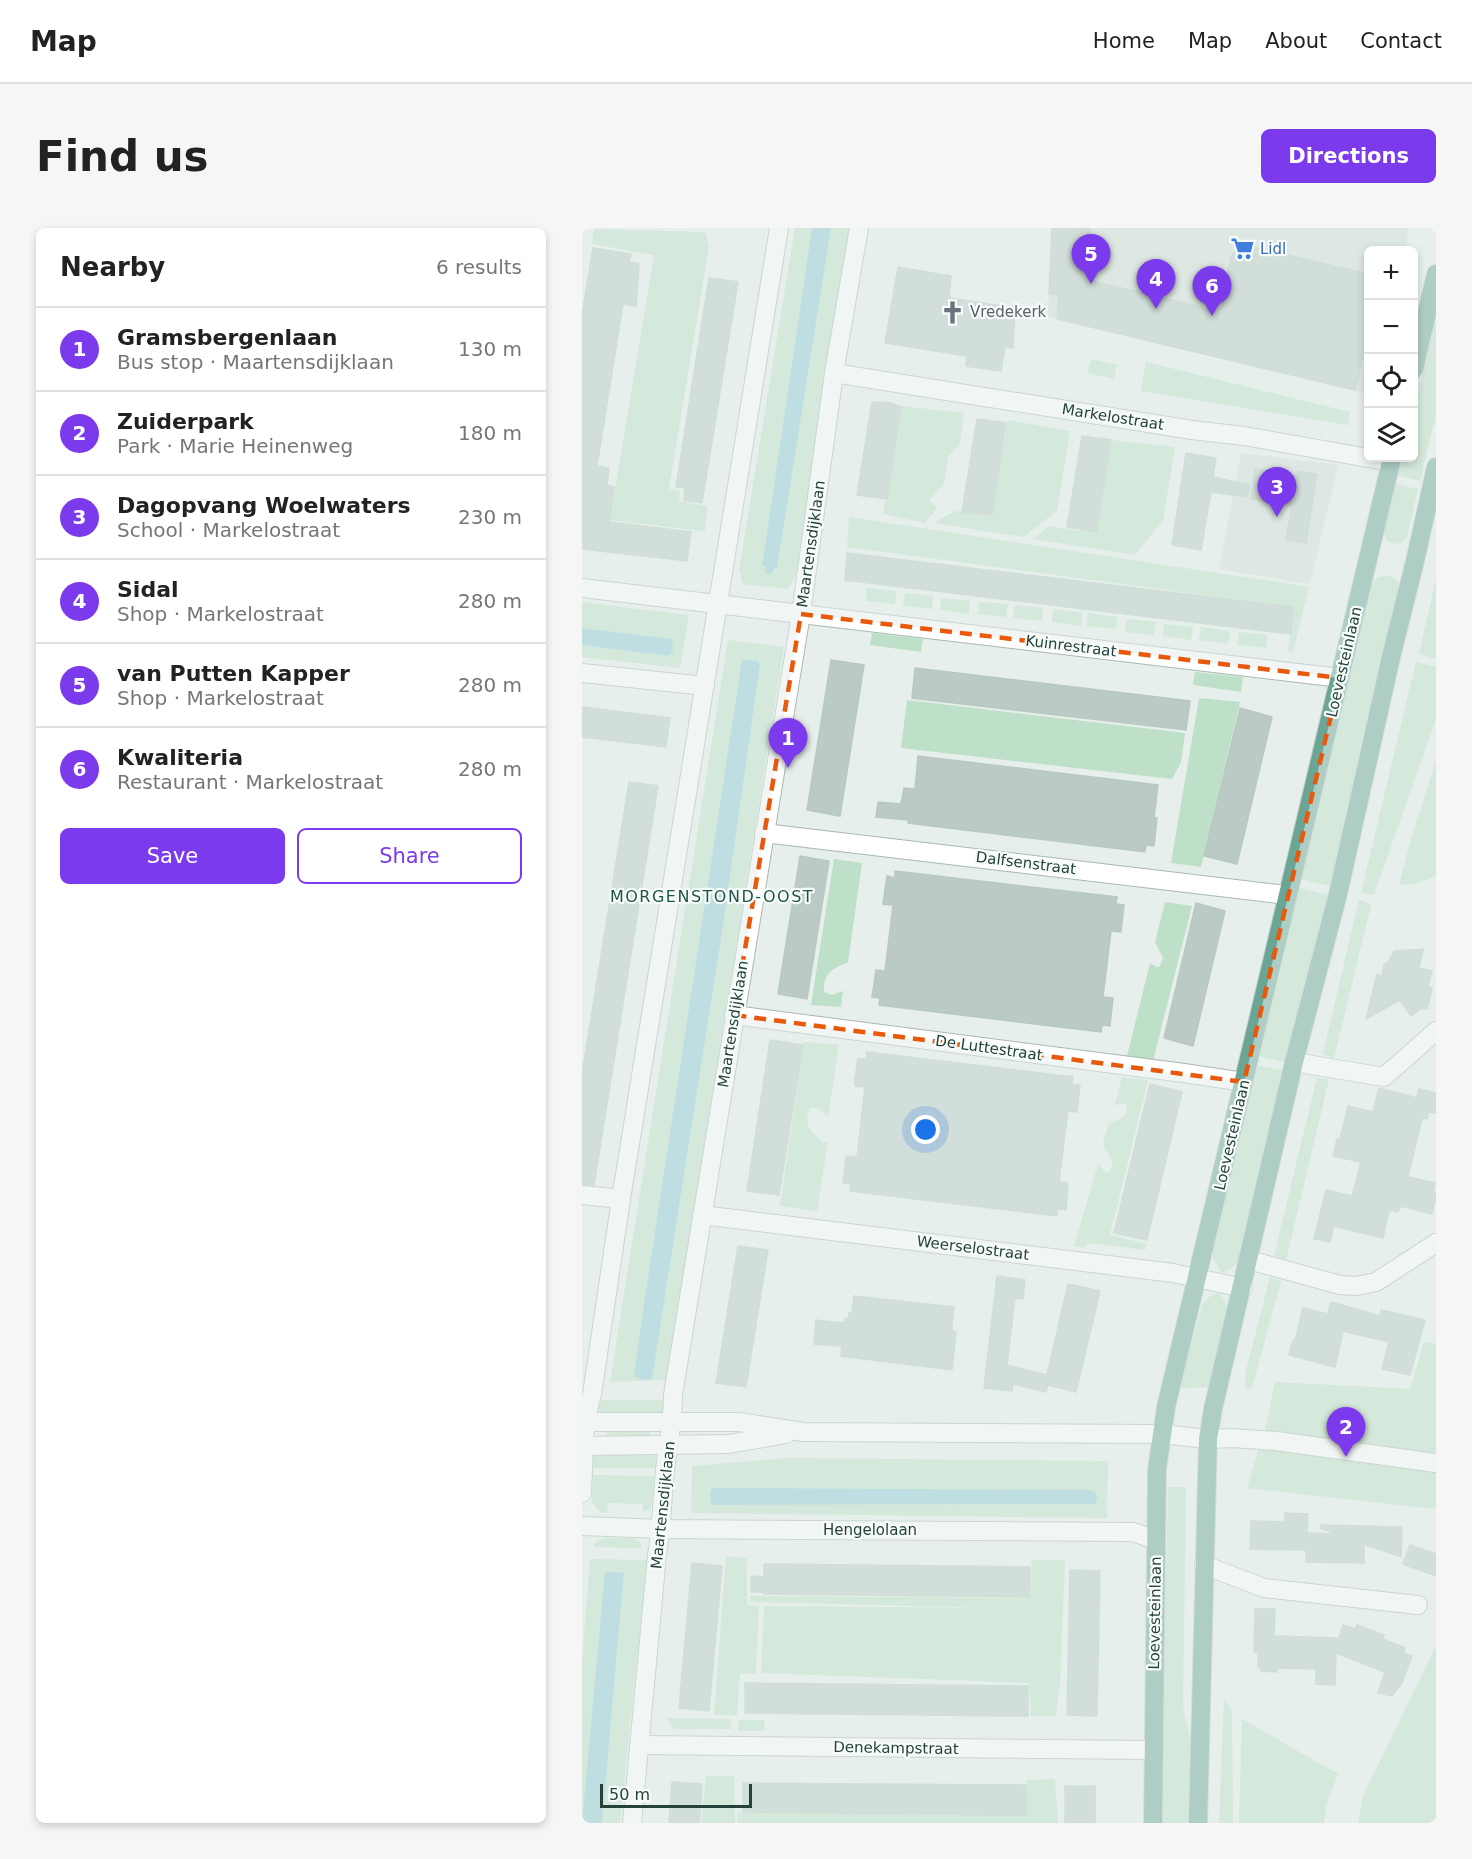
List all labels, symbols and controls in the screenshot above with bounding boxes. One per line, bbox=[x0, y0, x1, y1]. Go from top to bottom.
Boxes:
text: Map bbox=[30, 25, 97, 58]
text: Home bbox=[1093, 29, 1155, 53]
text: Map bbox=[1188, 29, 1232, 53]
text: About bbox=[1265, 29, 1327, 53]
text: Contact bbox=[1360, 29, 1442, 53]
button: Directions bbox=[1261, 129, 1436, 183]
text: Find us bbox=[36, 132, 209, 181]
pin: 5 bbox=[1072, 235, 1110, 284]
supermarket icon: Lidl bbox=[1229, 236, 1255, 262]
place label: Lidl bbox=[1260, 240, 1286, 258]
map controls bbox=[1364, 246, 1418, 462]
button: + bbox=[1364, 246, 1418, 300]
text: Nearby bbox=[60, 252, 165, 282]
text: 6 results bbox=[436, 255, 522, 279]
pin: 4 bbox=[1136, 260, 1176, 309]
pin: 6 bbox=[1192, 266, 1232, 316]
church icon: Vredekerk bbox=[939, 299, 965, 325]
button: − bbox=[1364, 300, 1418, 354]
place label: Vredekerk bbox=[970, 303, 1047, 321]
text: Gramsbergenlaan bbox=[117, 325, 338, 350]
text: 1 bbox=[73, 337, 86, 361]
text: 130 m bbox=[458, 337, 522, 361]
text: Bus stop · Maartensdijklaan bbox=[117, 350, 394, 374]
button: locate bbox=[1364, 354, 1418, 408]
street label: Markelostraat bbox=[1061, 400, 1165, 434]
button: layers bbox=[1364, 408, 1418, 462]
text: Zuiderpark bbox=[117, 409, 254, 434]
text: 2 bbox=[73, 421, 86, 445]
text: 180 m bbox=[458, 421, 522, 445]
text: Park · Marie Heinenweg bbox=[117, 434, 353, 458]
pin: 3 bbox=[1258, 468, 1296, 517]
street label: Maartensdijklaan bbox=[793, 479, 829, 609]
text: Dagopvang Woelwaters bbox=[117, 493, 411, 518]
text: 3 bbox=[73, 505, 86, 529]
text: 230 m bbox=[458, 505, 522, 529]
text: School · Markelostraat bbox=[117, 518, 340, 542]
text: Sidal bbox=[117, 577, 179, 602]
text: 4 bbox=[73, 589, 86, 613]
text: 280 m bbox=[458, 589, 522, 613]
text: Shop · Markelostraat bbox=[117, 602, 324, 626]
street label: Loevesteinlaan bbox=[1322, 605, 1366, 719]
street label: Kuinrestraat bbox=[1025, 631, 1118, 661]
text: van Putten Kapper bbox=[117, 661, 350, 686]
text: 5 bbox=[73, 673, 86, 697]
text: 280 m bbox=[458, 673, 522, 697]
text: Shop · Markelostraat bbox=[117, 686, 324, 710]
pin: 1 bbox=[768, 718, 808, 768]
text: Kwaliteria bbox=[117, 745, 243, 770]
text: 6 bbox=[73, 757, 86, 781]
text: 280 m bbox=[458, 757, 522, 781]
text: Restaurant · Markelostraat bbox=[117, 770, 383, 794]
button: Save bbox=[60, 828, 285, 884]
button: Share bbox=[297, 828, 522, 884]
street label: Dalfsenstraat bbox=[975, 848, 1077, 878]
district label: MORGENSTOND-OOST bbox=[610, 887, 814, 906]
street label: Maartensdijklaan bbox=[714, 959, 752, 1089]
street label: De Luttestraat bbox=[934, 1032, 1044, 1064]
street label: Loevesteinlaan bbox=[1210, 1078, 1254, 1192]
your location bbox=[911, 1115, 940, 1144]
street label: Weerselostraat bbox=[916, 1232, 1030, 1264]
pin: 2 bbox=[1326, 1408, 1365, 1457]
street label: Maartensdijklaan bbox=[647, 1440, 679, 1570]
street label: Hengelolaan bbox=[823, 1521, 917, 1539]
street label: Loevesteinlaan bbox=[1145, 1556, 1165, 1670]
street label: Denekampstraat bbox=[833, 1738, 959, 1758]
scale bar bbox=[600, 1781, 752, 1808]
text: 50 m bbox=[609, 1785, 650, 1804]

